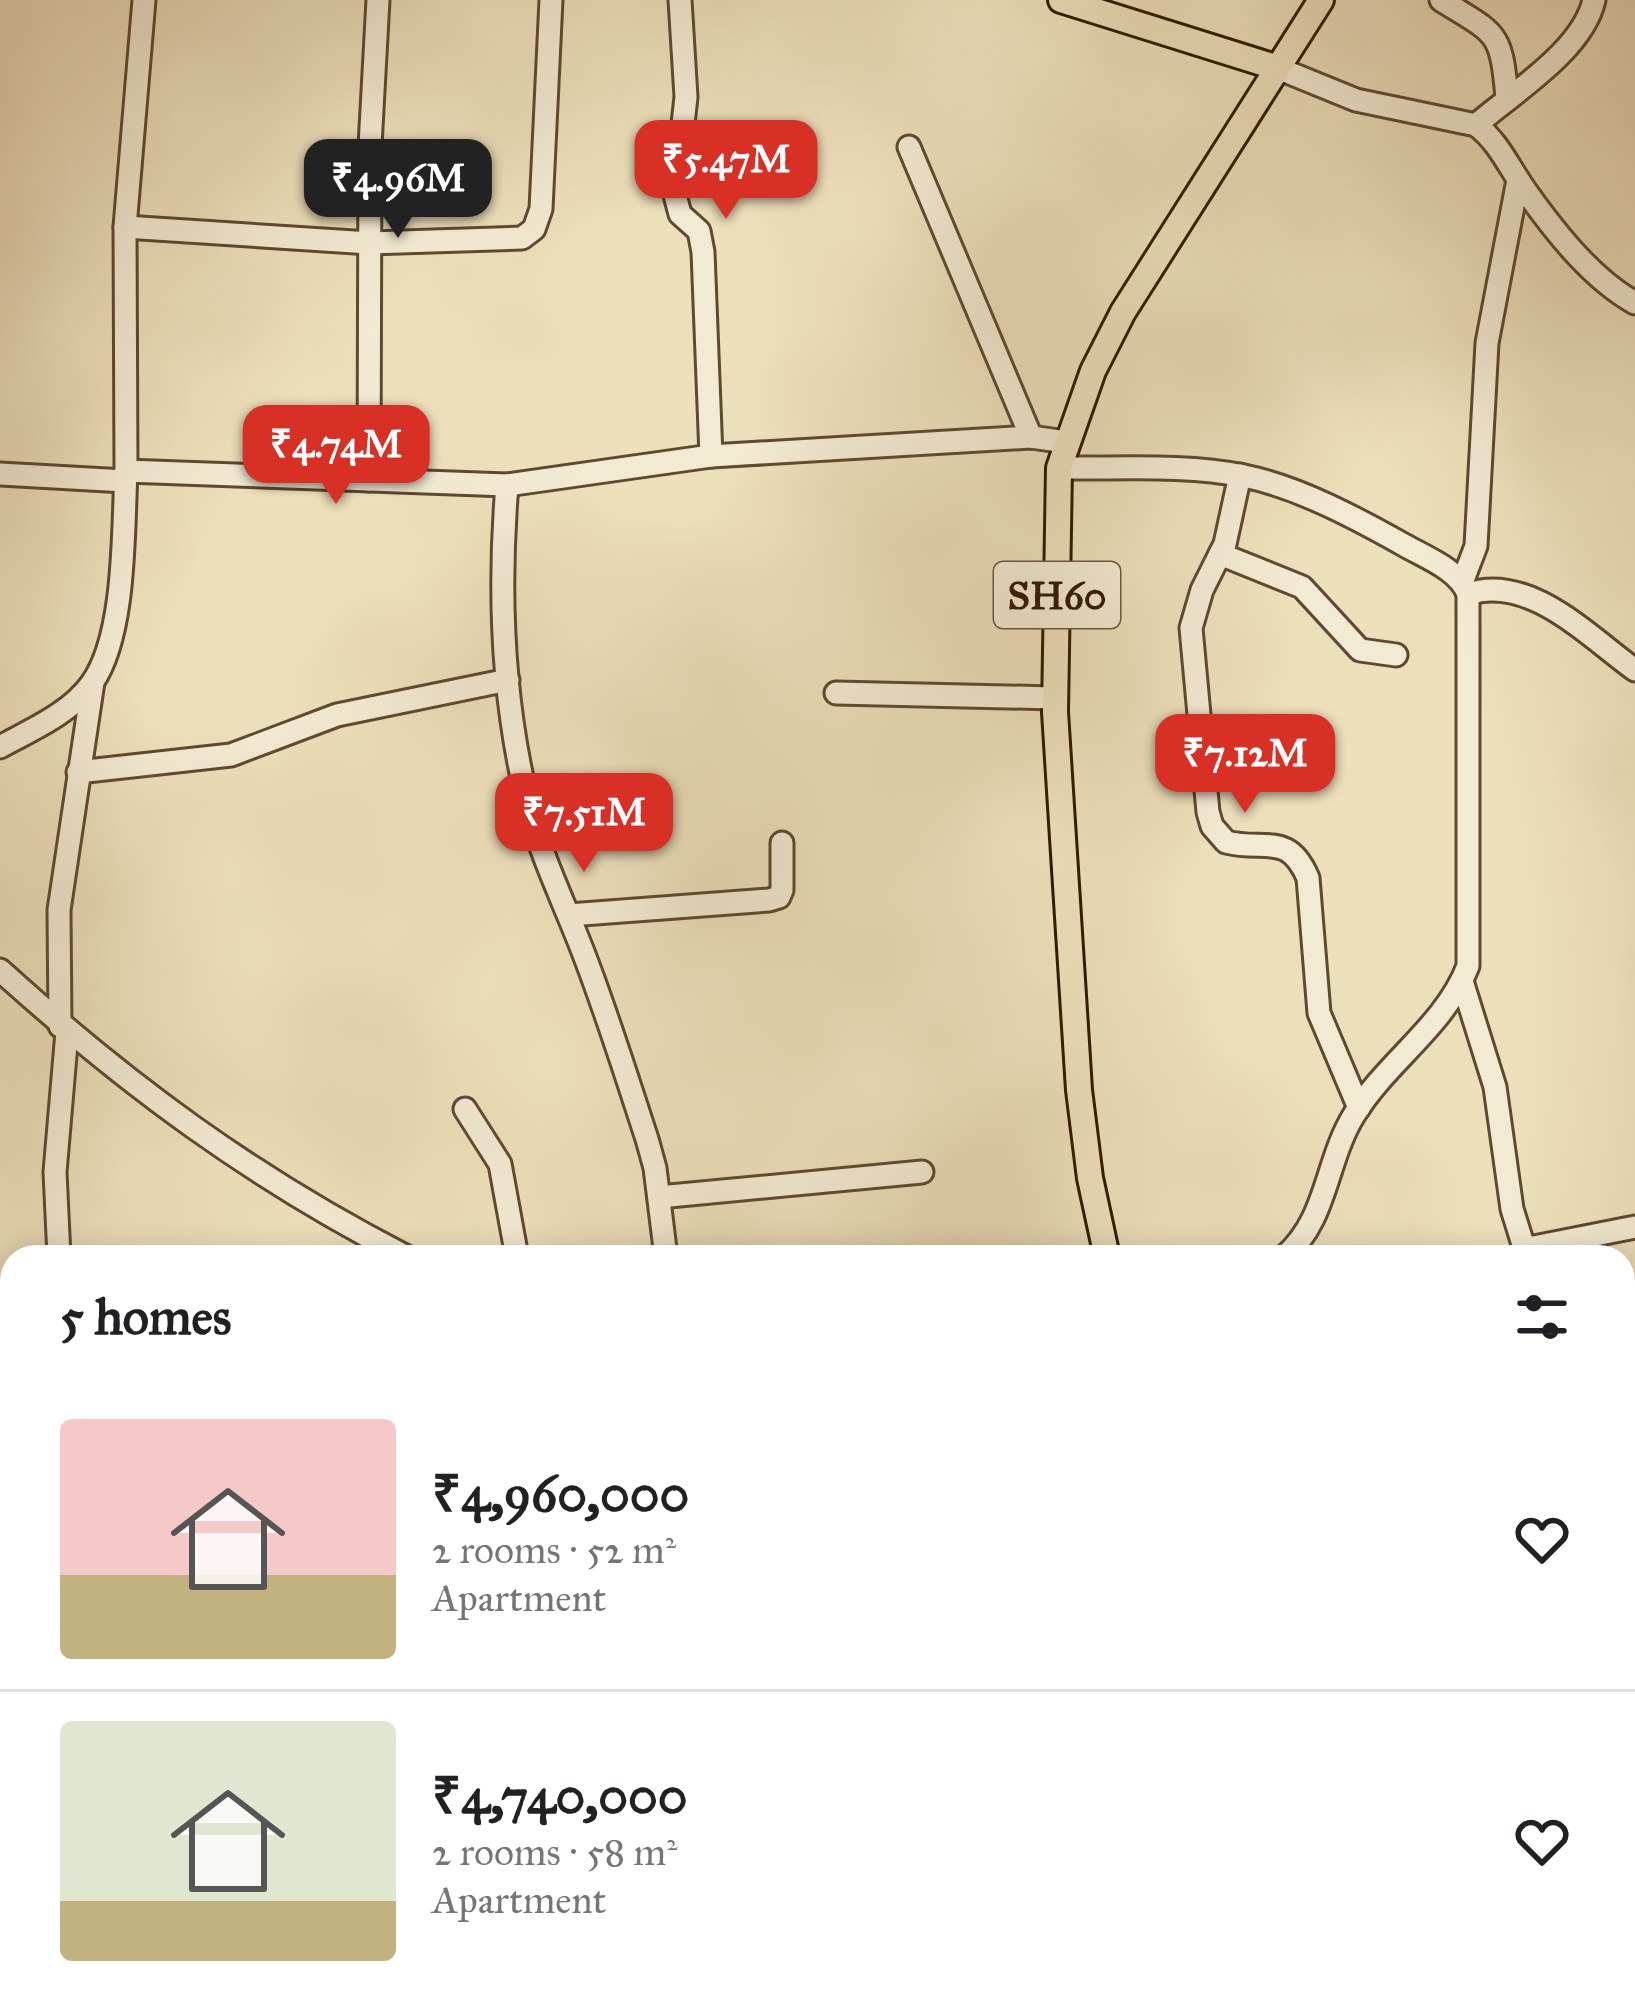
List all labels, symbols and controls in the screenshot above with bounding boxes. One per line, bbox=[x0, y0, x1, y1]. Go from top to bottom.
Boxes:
pin: ₹5.47M bbox=[628, 120, 824, 222]
text: ₹5.47M bbox=[662, 135, 790, 183]
pin: ₹4.96M bbox=[300, 139, 496, 241]
text: ₹4.96M bbox=[331, 154, 465, 202]
pin: ₹4.74M bbox=[238, 405, 434, 507]
text: ₹4.74M bbox=[270, 420, 402, 468]
road number: SH60 bbox=[994, 562, 1120, 628]
pin: ₹7.12M bbox=[1147, 714, 1343, 816]
text: ₹7.12M bbox=[1182, 729, 1308, 777]
pin: ₹7.51M bbox=[486, 773, 682, 875]
text: ₹7.51M bbox=[522, 788, 646, 836]
icon: filters bbox=[1509, 1284, 1575, 1350]
text: 5 homes bbox=[60, 1286, 231, 1348]
text: ₹4,960,000 bbox=[432, 1463, 689, 1525]
icon: home bbox=[156, 1467, 300, 1611]
icon: heart bbox=[1509, 1506, 1575, 1572]
text: 2 rooms · 52 m² bbox=[432, 1526, 676, 1574]
text: Apartment bbox=[432, 1574, 606, 1622]
text: ₹4,740,000 bbox=[432, 1765, 687, 1827]
icon: home bbox=[156, 1769, 300, 1913]
icon: heart bbox=[1509, 1808, 1575, 1874]
text: 2 rooms · 58 m² bbox=[432, 1828, 678, 1876]
text: Apartment bbox=[432, 1876, 606, 1924]

